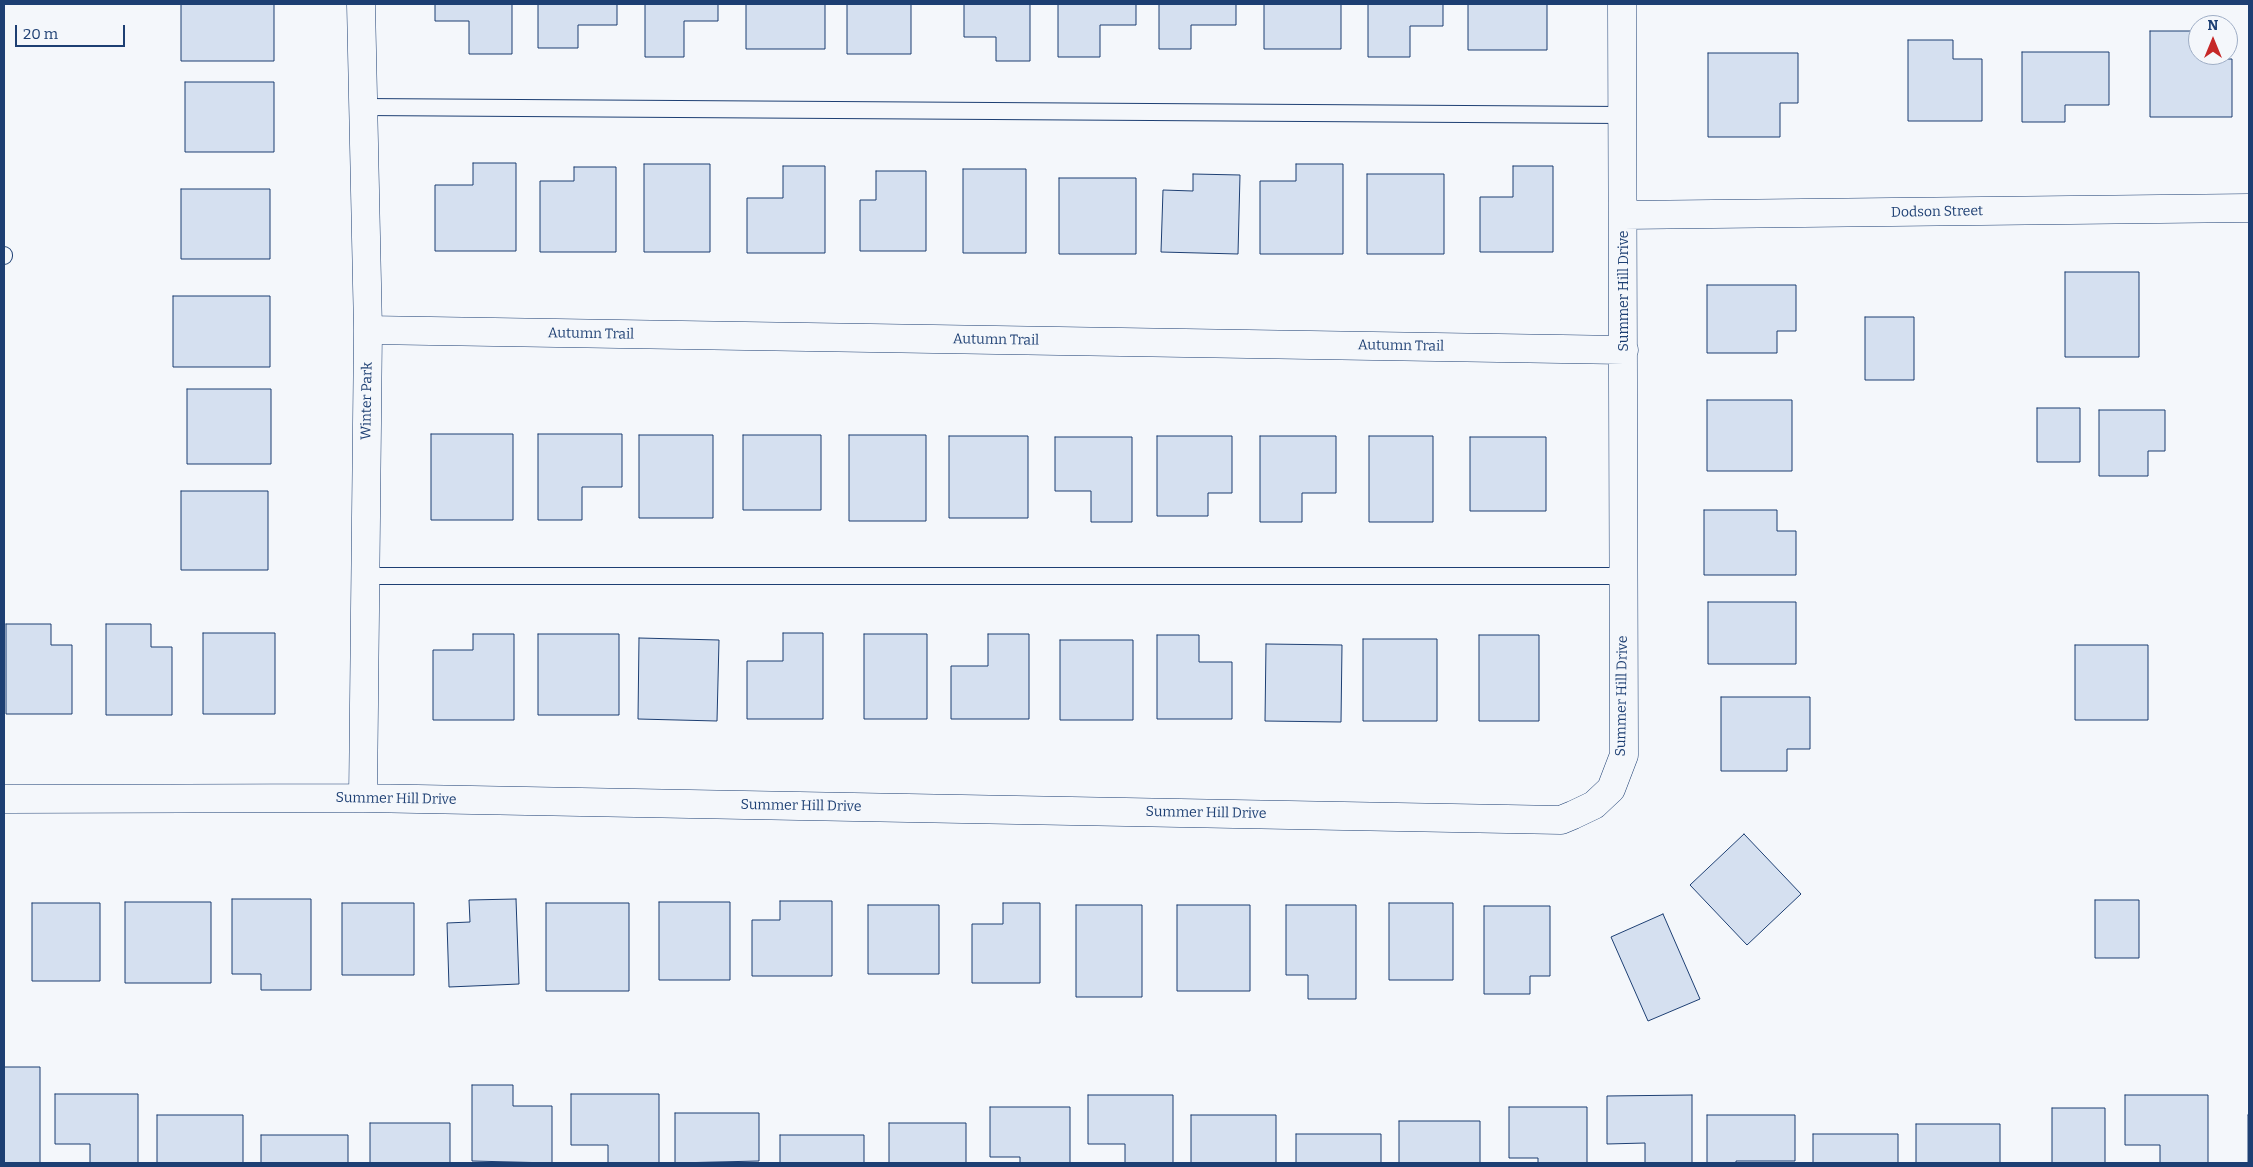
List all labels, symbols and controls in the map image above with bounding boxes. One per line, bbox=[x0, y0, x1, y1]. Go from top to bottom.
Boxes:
scale bar bbox=[18, 15, 128, 47]
north arrow bbox=[2188, 15, 2238, 65]
text: N bbox=[2208, 17, 2218, 34]
text: 20 m bbox=[23, 25, 58, 43]
street label: Dodson Street bbox=[1891, 203, 1983, 221]
street label: Summer Hill Drive bbox=[1616, 231, 1632, 351]
street label: Autumn Trail bbox=[548, 325, 634, 343]
street label: Autumn Trail bbox=[953, 331, 1039, 349]
street label: Autumn Trail bbox=[1358, 337, 1444, 355]
street label: Winter Park bbox=[358, 362, 376, 440]
street label: Summer Hill Drive bbox=[1613, 635, 1631, 757]
street label: Summer Hill Drive bbox=[335, 790, 457, 808]
street label: Summer Hill Drive bbox=[740, 797, 862, 815]
street label: Summer Hill Drive bbox=[1145, 804, 1267, 822]

